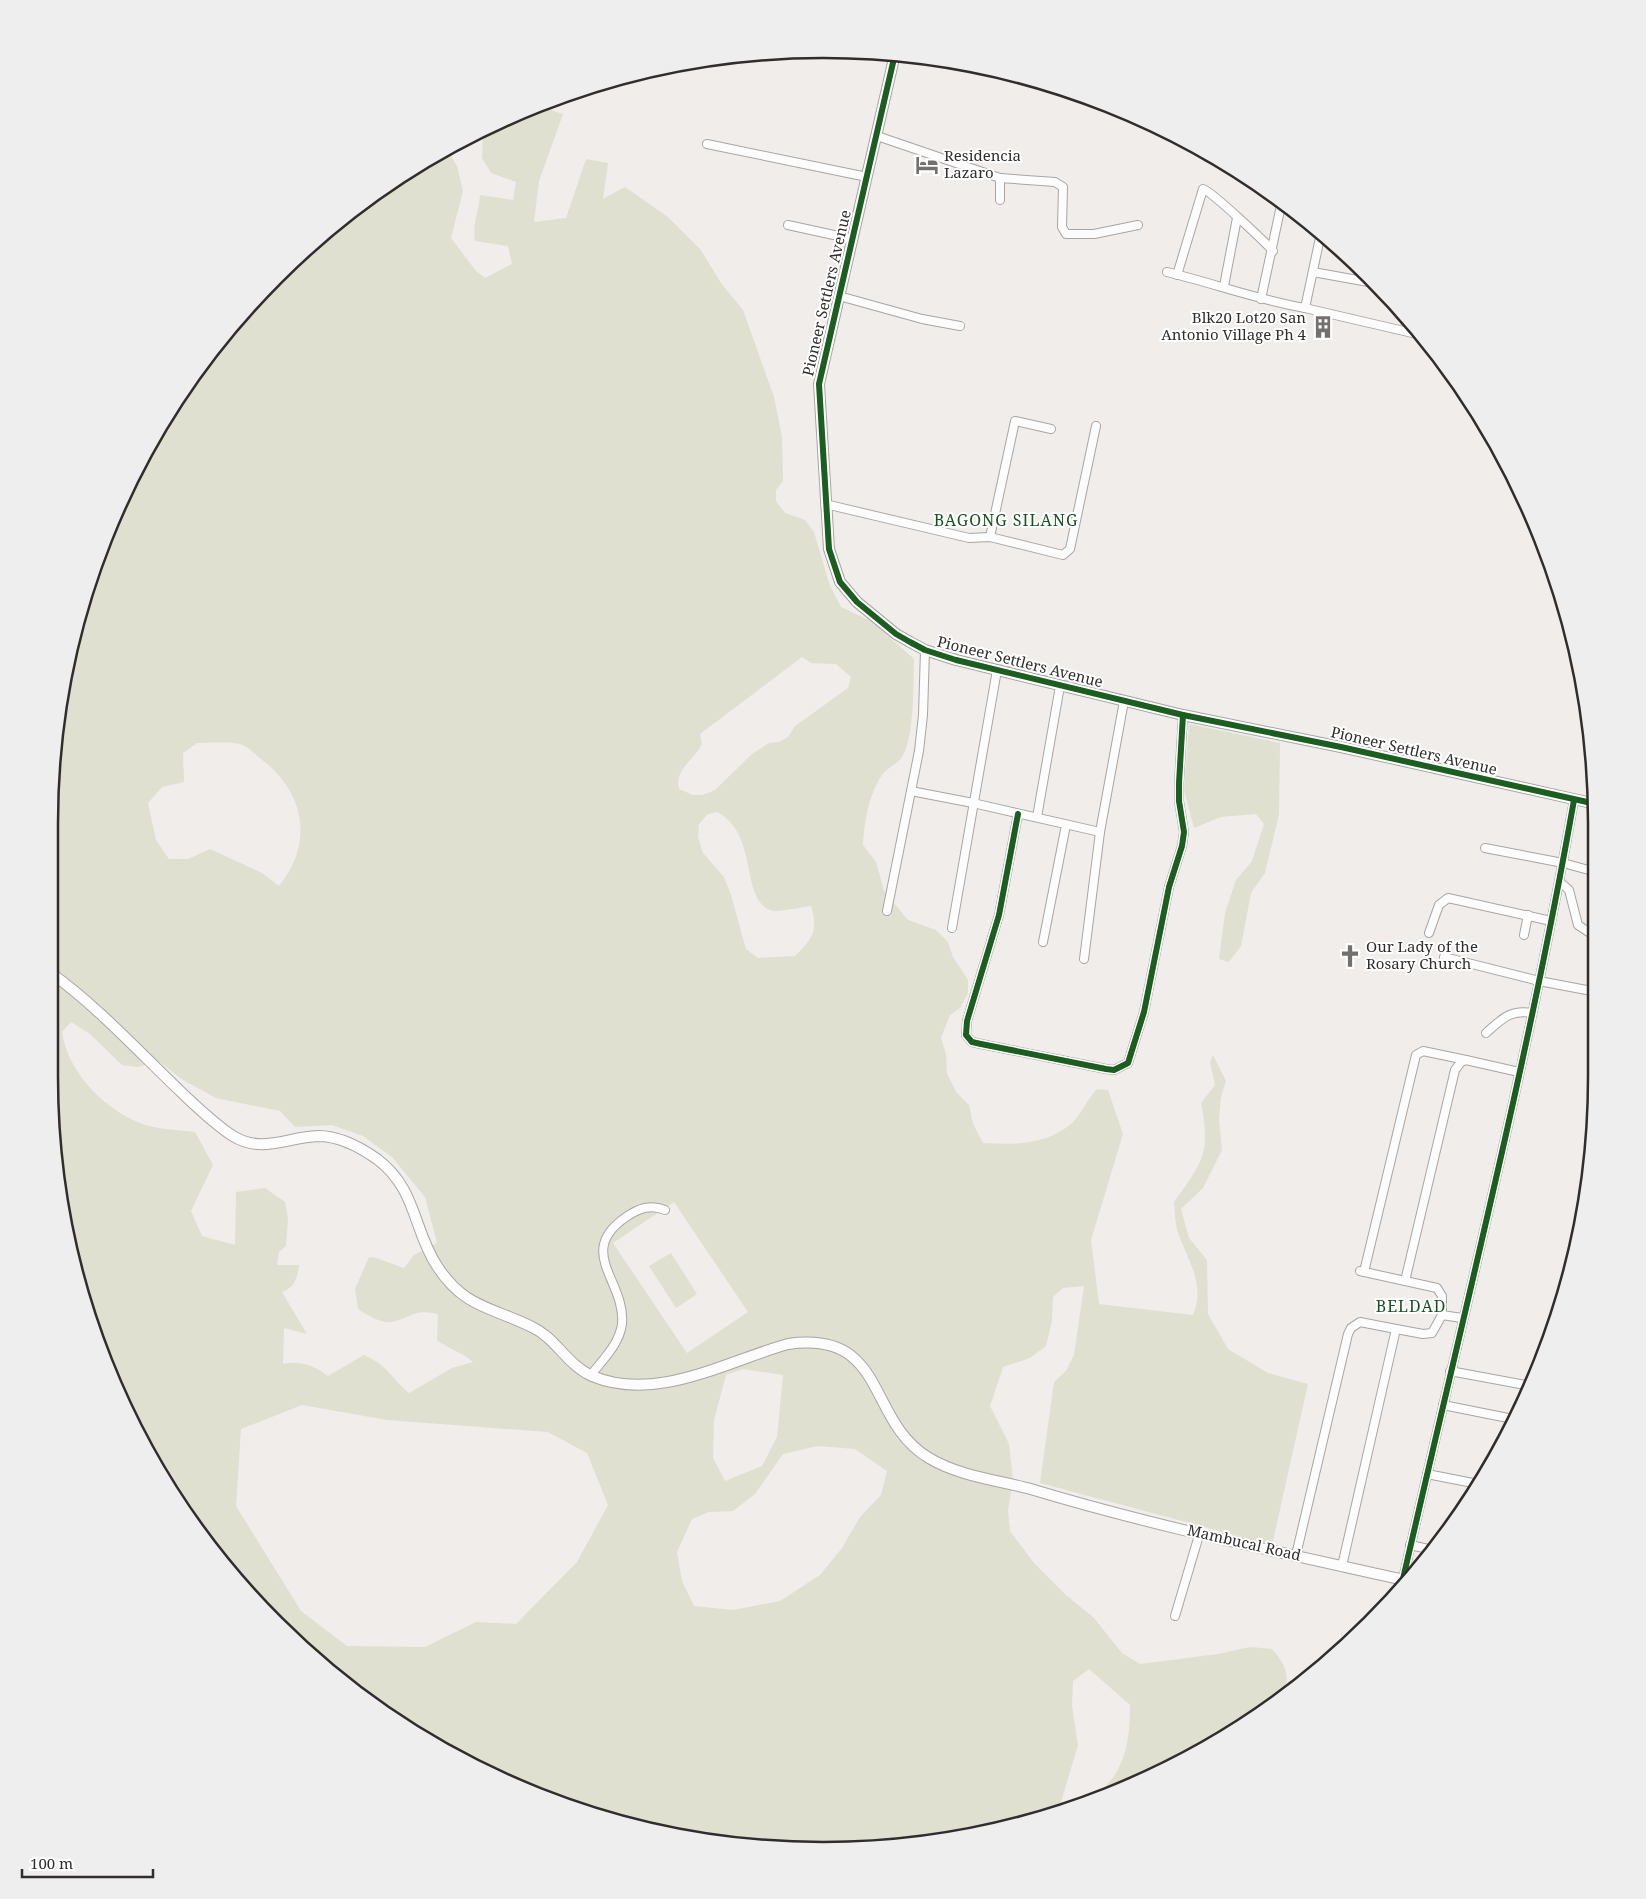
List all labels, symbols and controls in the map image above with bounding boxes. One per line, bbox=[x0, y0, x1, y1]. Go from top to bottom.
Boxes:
place label: Residencia Lazaro bbox=[944, 145, 1021, 182]
hotel icon: Residencia Lazaro bbox=[914, 152, 940, 178]
street label: Pioneer Settlers Avenue bbox=[797, 208, 855, 378]
place label: Blk20 Lot20 San Antonio Village Ph 4 bbox=[1161, 307, 1307, 344]
building icon: Blk20 Lot20 San Antonio Village Ph 4 bbox=[1310, 314, 1336, 340]
district label: BAGONG SILANG bbox=[934, 509, 1078, 531]
street label: Pioneer Settlers Avenue bbox=[935, 631, 1105, 691]
street label: Pioneer Settlers Avenue bbox=[1329, 721, 1499, 779]
place label: Our Lady of the Rosary Church bbox=[1366, 936, 1478, 973]
church icon: Our Lady of the Rosary Church bbox=[1337, 943, 1363, 969]
district label: BELDAD bbox=[1376, 1295, 1446, 1317]
street label: Mambucal Road bbox=[1185, 1519, 1303, 1565]
scale bar bbox=[22, 1846, 154, 1878]
text: 100 m bbox=[30, 1853, 73, 1873]

